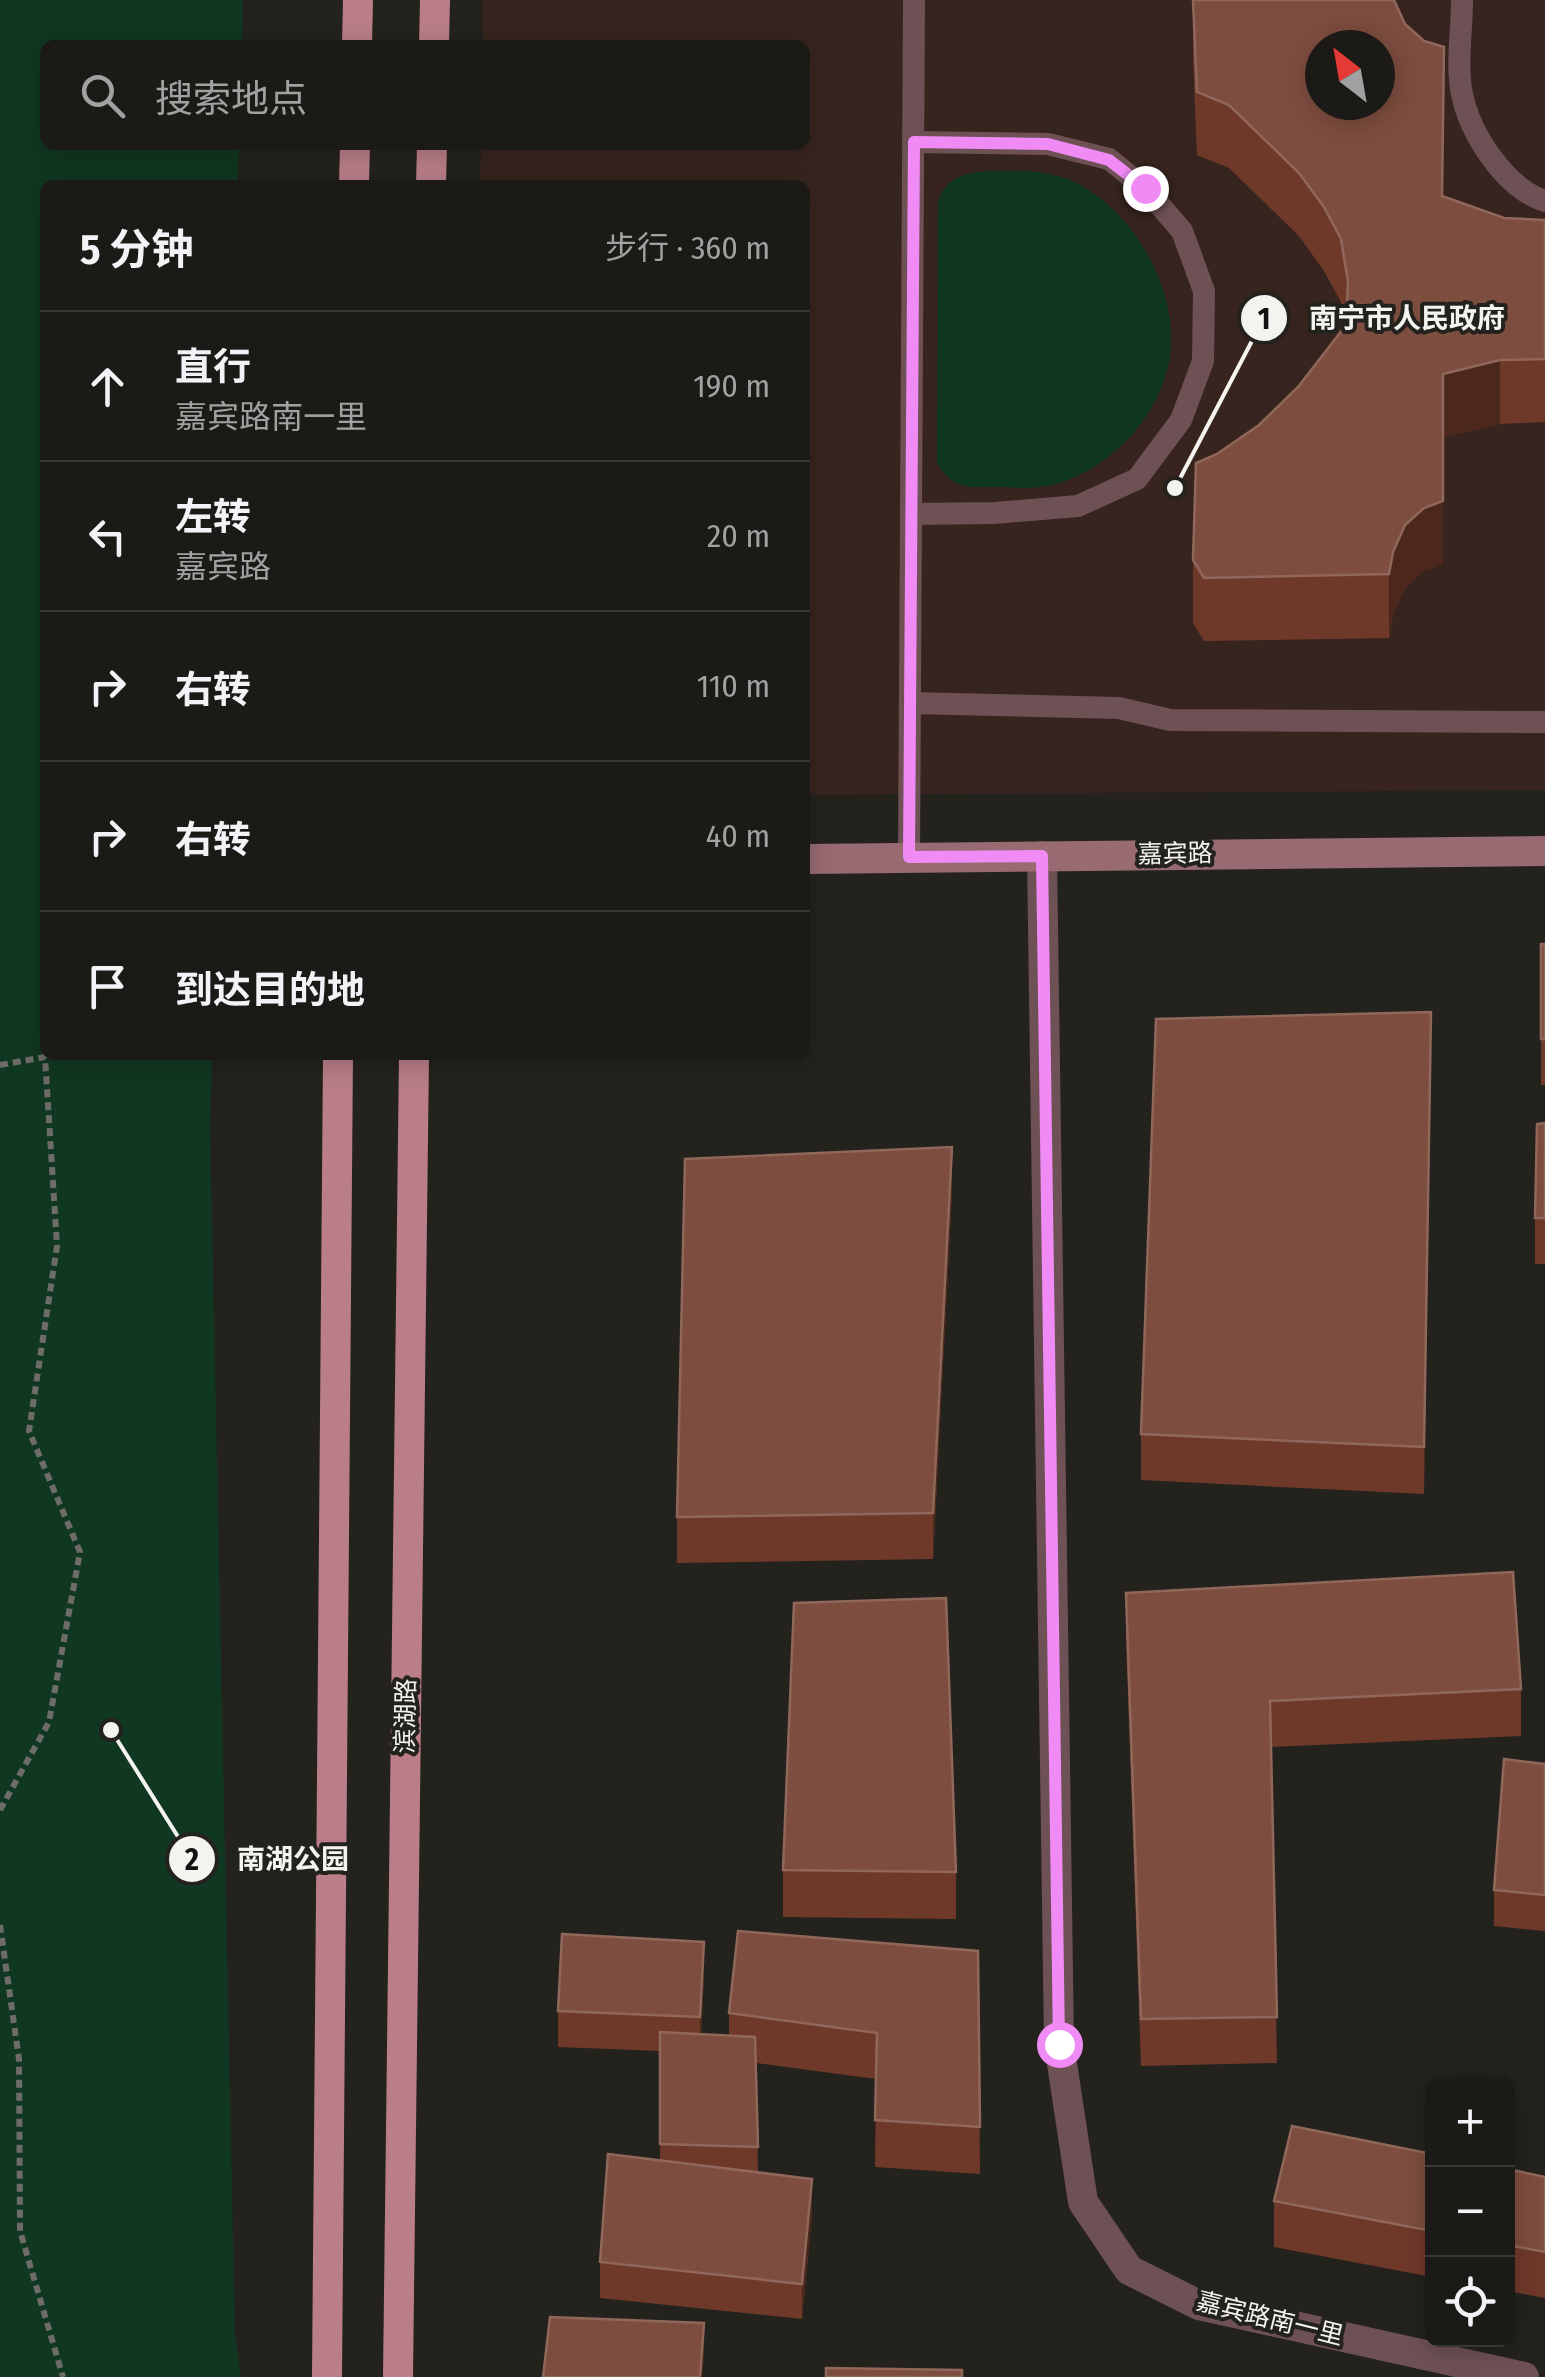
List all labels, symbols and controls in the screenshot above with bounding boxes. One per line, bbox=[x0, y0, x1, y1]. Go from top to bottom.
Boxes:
north arrow bbox=[1305, 30, 1395, 120]
search box bbox=[40, 40, 810, 150]
icon: search bbox=[75, 68, 130, 123]
text: 搜索地点 bbox=[155, 76, 307, 122]
route end bbox=[1123, 166, 1169, 212]
text: 5 分钟 bbox=[80, 225, 193, 275]
text: 步行 · 360 m bbox=[605, 229, 770, 267]
callout: 南宁市人民政府 bbox=[1239, 289, 1525, 347]
text: 1 bbox=[1258, 301, 1270, 337]
text: 南宁市人民政府 bbox=[1309, 302, 1505, 335]
text: 直行 bbox=[175, 344, 251, 390]
icon: ahead bbox=[80, 359, 135, 414]
text: 190 m bbox=[693, 367, 770, 405]
text: 嘉宾路南一里 bbox=[175, 398, 367, 436]
text: 左转 bbox=[175, 494, 251, 540]
icon: left bbox=[80, 509, 135, 564]
text: 20 m bbox=[707, 517, 770, 555]
text: 嘉宾路 bbox=[175, 548, 271, 586]
icon: right bbox=[80, 659, 135, 714]
text: 右转 bbox=[175, 667, 251, 713]
text: 110 m bbox=[697, 667, 770, 705]
icon: right bbox=[80, 809, 135, 864]
text: 右转 bbox=[175, 817, 251, 863]
text: 40 m bbox=[706, 817, 770, 855]
street label: 嘉宾路 bbox=[1137, 838, 1213, 870]
icon: arrive bbox=[80, 959, 135, 1014]
text: 到达目的地 bbox=[175, 967, 365, 1013]
street label: 滨湖路 bbox=[390, 1678, 422, 1754]
callout: 南湖公园 bbox=[167, 1830, 369, 1888]
text: 2 bbox=[184, 1842, 199, 1878]
text: 南湖公园 bbox=[237, 1843, 349, 1876]
route start bbox=[1037, 2022, 1083, 2068]
map controls bbox=[1425, 2077, 1515, 2347]
button: + bbox=[1425, 2077, 1515, 2167]
button: − bbox=[1425, 2167, 1515, 2257]
button: locate bbox=[1425, 2257, 1515, 2347]
street label: 嘉宾路南一里 bbox=[1194, 2286, 1346, 2352]

